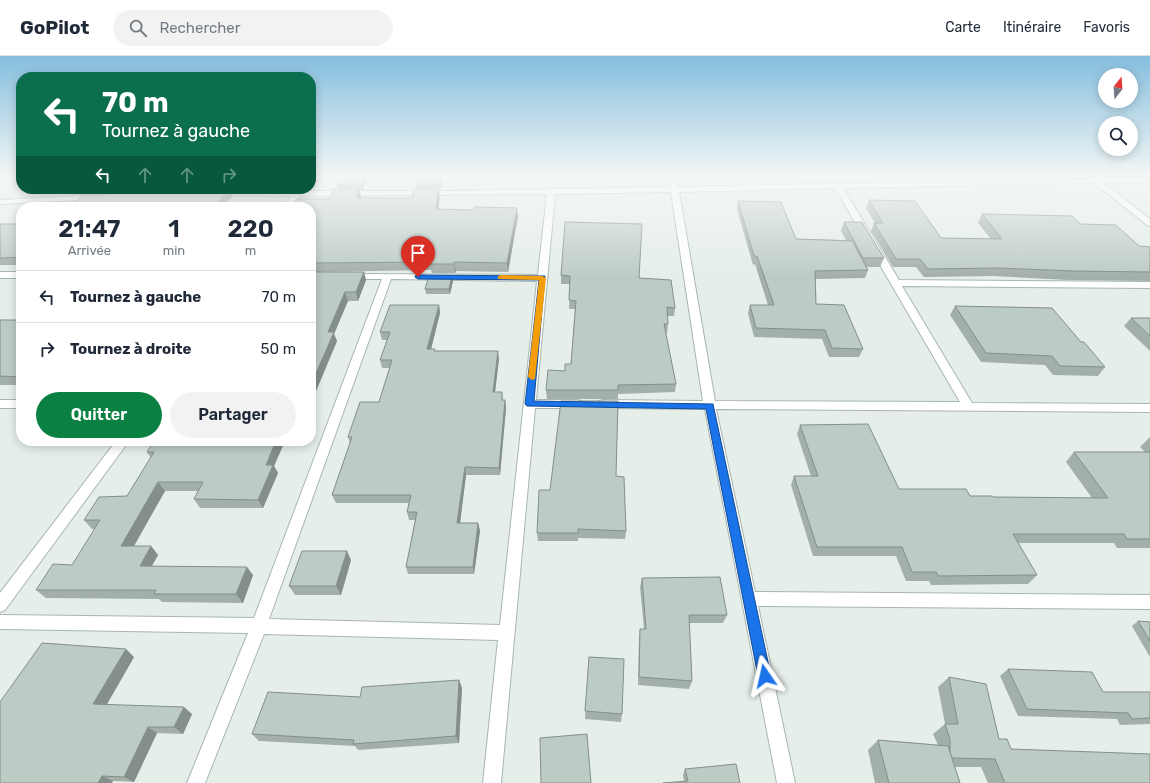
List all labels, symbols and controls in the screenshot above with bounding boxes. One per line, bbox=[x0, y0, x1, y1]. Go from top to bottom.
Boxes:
search box bbox=[113, 10, 393, 46]
text: GoPilot bbox=[20, 16, 89, 39]
icon: search bbox=[127, 17, 149, 39]
text: Rechercher bbox=[159, 19, 240, 37]
text: Carte bbox=[945, 19, 981, 36]
text: Itinéraire bbox=[1003, 19, 1061, 36]
text: Favoris bbox=[1083, 19, 1130, 36]
north arrow bbox=[1098, 68, 1138, 108]
map controls bbox=[1098, 68, 1138, 156]
text: 70 m bbox=[102, 86, 169, 119]
icon: left bbox=[36, 88, 88, 140]
button: search bbox=[1098, 116, 1138, 156]
text: Tournez à gauche bbox=[102, 120, 250, 142]
icon: left bbox=[92, 164, 114, 186]
icon: ahead bbox=[134, 164, 156, 186]
icon: ahead bbox=[176, 164, 198, 186]
icon: right bbox=[218, 164, 240, 186]
text: 21:47 bbox=[58, 215, 121, 243]
text: 1 bbox=[168, 215, 180, 243]
text: 220 bbox=[227, 215, 274, 243]
pin bbox=[401, 236, 435, 277]
icon: arrive bbox=[407, 242, 429, 264]
text: Arrivée bbox=[68, 243, 111, 258]
text: min bbox=[163, 243, 185, 258]
text: m bbox=[245, 243, 256, 258]
icon: left bbox=[36, 286, 58, 308]
text: Tournez à gauche bbox=[70, 288, 201, 306]
text: 70 m bbox=[262, 288, 296, 306]
icon: right bbox=[36, 338, 58, 360]
text: Tournez à droite bbox=[70, 340, 191, 358]
text: 50 m bbox=[261, 340, 296, 358]
button: Quitter bbox=[36, 392, 162, 438]
button: Partager bbox=[170, 392, 296, 438]
position arrow bbox=[744, 655, 786, 697]

